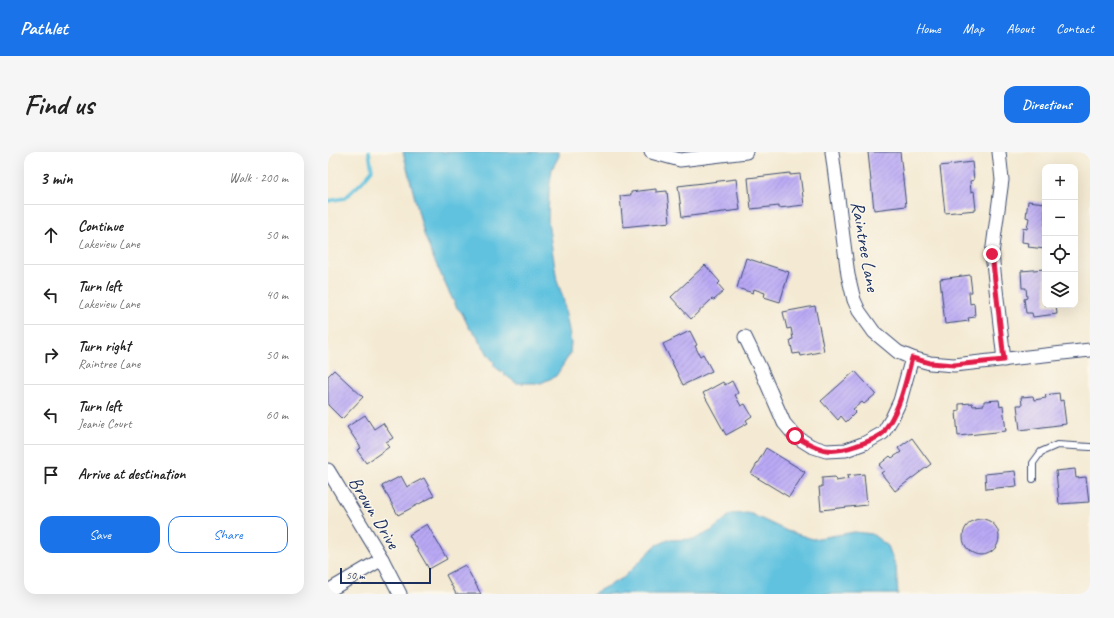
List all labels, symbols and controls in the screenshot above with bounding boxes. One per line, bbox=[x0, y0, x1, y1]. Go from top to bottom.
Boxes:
text: Pathlet bbox=[20, 16, 68, 40]
text: Home bbox=[915, 20, 941, 37]
text: Map bbox=[963, 20, 984, 37]
text: About bbox=[1006, 20, 1034, 37]
text: Contact bbox=[1056, 20, 1094, 37]
button: Directions bbox=[1004, 86, 1090, 123]
text: Find us bbox=[24, 87, 94, 122]
map controls bbox=[1042, 164, 1078, 308]
button: + bbox=[1042, 164, 1078, 200]
text: 3 min bbox=[40, 168, 73, 189]
text: Walk · 200 m bbox=[229, 170, 288, 186]
street label: Raintree Lane bbox=[845, 199, 885, 295]
button: − bbox=[1042, 200, 1078, 236]
text: Continue bbox=[78, 217, 123, 236]
icon: ahead bbox=[40, 224, 62, 246]
text: 50 m bbox=[266, 227, 288, 243]
text: Lakeview Lane bbox=[78, 236, 140, 252]
button: locate bbox=[1042, 236, 1078, 272]
route end bbox=[983, 245, 1001, 263]
button: layers bbox=[1042, 272, 1078, 308]
text: Turn left bbox=[78, 277, 121, 296]
icon: left bbox=[40, 284, 62, 306]
text: 40 m bbox=[266, 287, 288, 303]
text: Lakeview Lane bbox=[78, 296, 140, 312]
text: Turn right bbox=[78, 337, 131, 356]
icon: right bbox=[40, 344, 62, 366]
text: 50 m bbox=[266, 347, 288, 363]
text: Raintree Lane bbox=[78, 356, 140, 372]
text: Turn left bbox=[78, 397, 121, 416]
icon: left bbox=[40, 404, 62, 426]
text: 60 m bbox=[266, 407, 288, 423]
text: Jeanie Court bbox=[78, 416, 131, 432]
route start bbox=[786, 427, 804, 445]
icon: arrive bbox=[40, 464, 62, 486]
text: Arrive at destination bbox=[78, 465, 185, 484]
street label: Brown Drive bbox=[343, 472, 406, 555]
button: Save bbox=[40, 516, 160, 553]
button: Share bbox=[168, 516, 288, 553]
scale bar bbox=[340, 566, 431, 585]
text: 50 m bbox=[346, 568, 365, 582]

